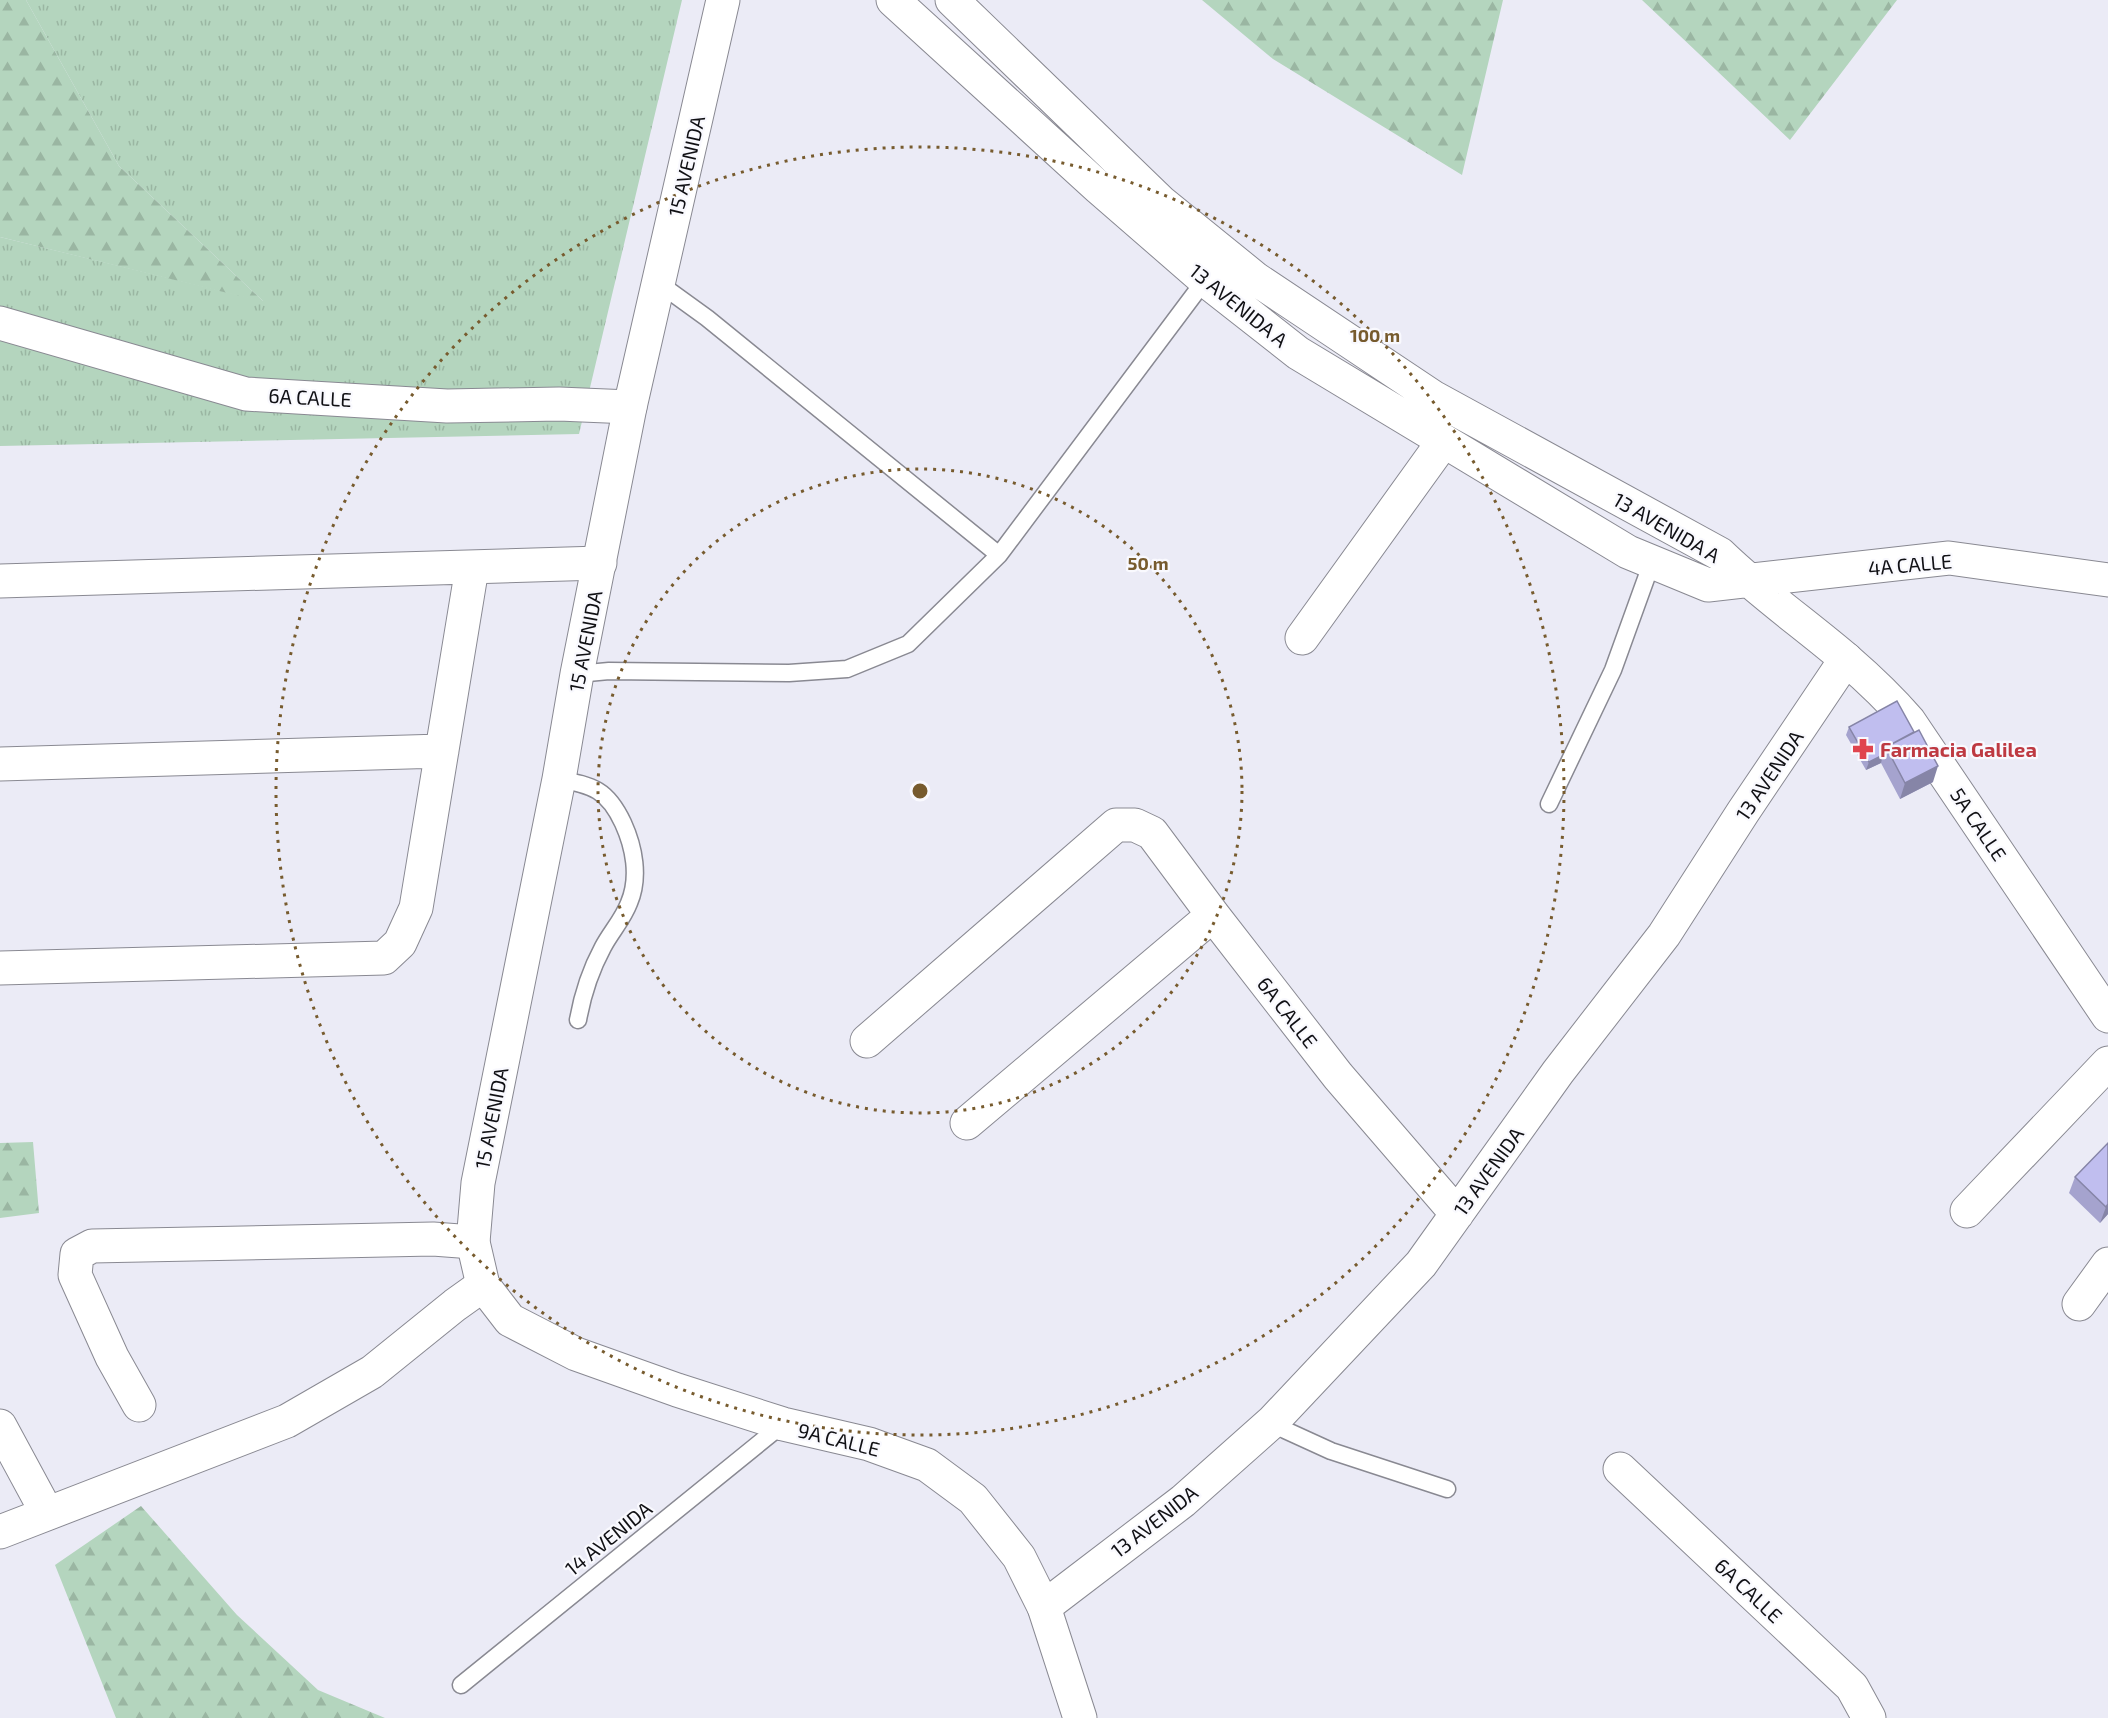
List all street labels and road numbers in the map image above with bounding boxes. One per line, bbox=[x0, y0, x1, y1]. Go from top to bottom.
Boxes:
street label: 15 AVENIDA bbox=[663, 113, 709, 219]
street label: 13 AVENIDA A bbox=[1185, 258, 1293, 352]
street label: 6A CALLE bbox=[268, 383, 352, 411]
street label: 13 AVENIDA A bbox=[1609, 487, 1725, 567]
street label: 4A CALLE bbox=[1867, 548, 1953, 580]
street label: 15 AVENIDA bbox=[563, 588, 607, 694]
street label: 13 AVENIDA bbox=[1730, 725, 1808, 824]
street label: 5A CALLE bbox=[1946, 783, 2012, 865]
street label: 6A CALLE bbox=[1253, 972, 1323, 1052]
street label: 15 AVENIDA bbox=[469, 1065, 513, 1171]
street label: 13 AVENIDA bbox=[1448, 1122, 1528, 1220]
street label: 9A CALLE bbox=[796, 1417, 882, 1461]
street label: 13 AVENIDA bbox=[1106, 1479, 1202, 1562]
street label: 14 AVENIDA bbox=[560, 1495, 657, 1580]
street label: 6A CALLE bbox=[1710, 1553, 1788, 1627]

